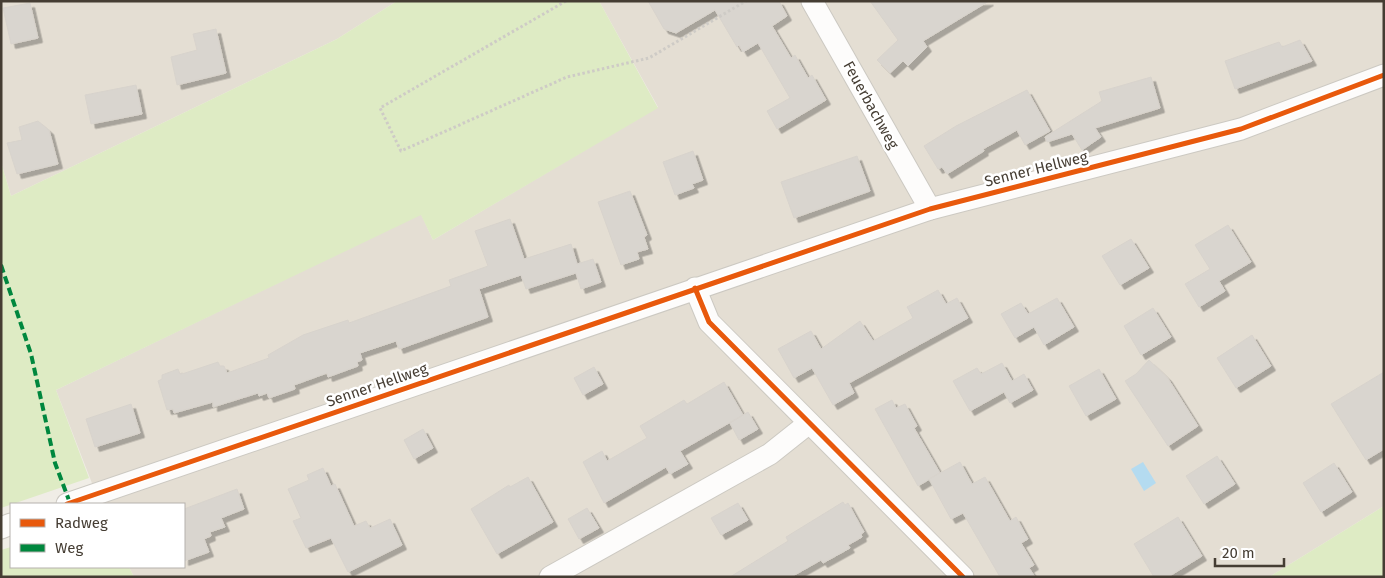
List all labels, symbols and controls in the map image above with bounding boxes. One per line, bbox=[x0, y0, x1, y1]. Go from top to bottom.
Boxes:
street label: Feuerbachweg bbox=[840, 58, 903, 152]
street label: Senner Hellweg bbox=[983, 147, 1090, 191]
street label: Senner Hellweg bbox=[324, 359, 430, 411]
legend bbox=[10, 503, 185, 568]
text: Radweg bbox=[55, 514, 108, 532]
scale bar bbox=[1215, 536, 1284, 568]
text: Weg bbox=[55, 539, 83, 557]
text: 20 m bbox=[1222, 544, 1255, 562]

